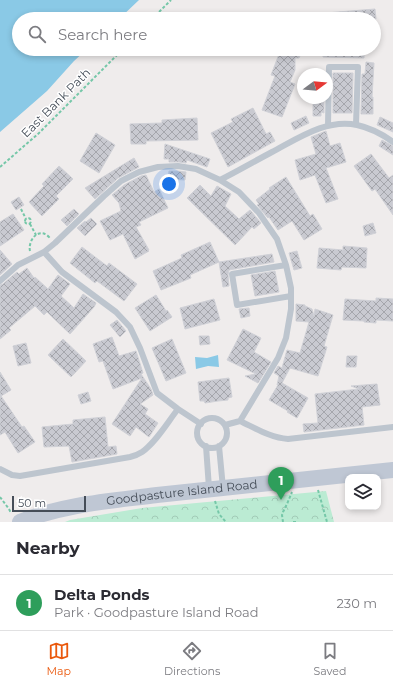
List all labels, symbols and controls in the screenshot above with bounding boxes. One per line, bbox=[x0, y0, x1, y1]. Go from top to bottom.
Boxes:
search box bbox=[12, 12, 381, 56]
icon: search bbox=[26, 23, 48, 45]
text: Search here bbox=[58, 25, 147, 44]
street label: East Bank Path bbox=[18, 65, 93, 140]
north arrow bbox=[297, 68, 333, 104]
your location bbox=[159, 174, 179, 194]
pin: 1 bbox=[268, 467, 294, 500]
map controls bbox=[345, 474, 381, 510]
button: layers bbox=[345, 474, 381, 510]
street label: Goodpasture Island Road bbox=[105, 476, 258, 508]
scale bar bbox=[12, 494, 86, 513]
text: 50 m bbox=[18, 496, 46, 510]
text: Nearby bbox=[16, 538, 80, 558]
text: Delta Ponds bbox=[54, 585, 150, 604]
text: 1 bbox=[26, 595, 32, 611]
text: 230 m bbox=[336, 595, 377, 611]
text: Park · Goodpasture Island Road bbox=[54, 604, 259, 620]
tab: Map bbox=[47, 640, 71, 678]
tab: Directions bbox=[164, 640, 220, 678]
tab: Saved bbox=[313, 640, 346, 678]

